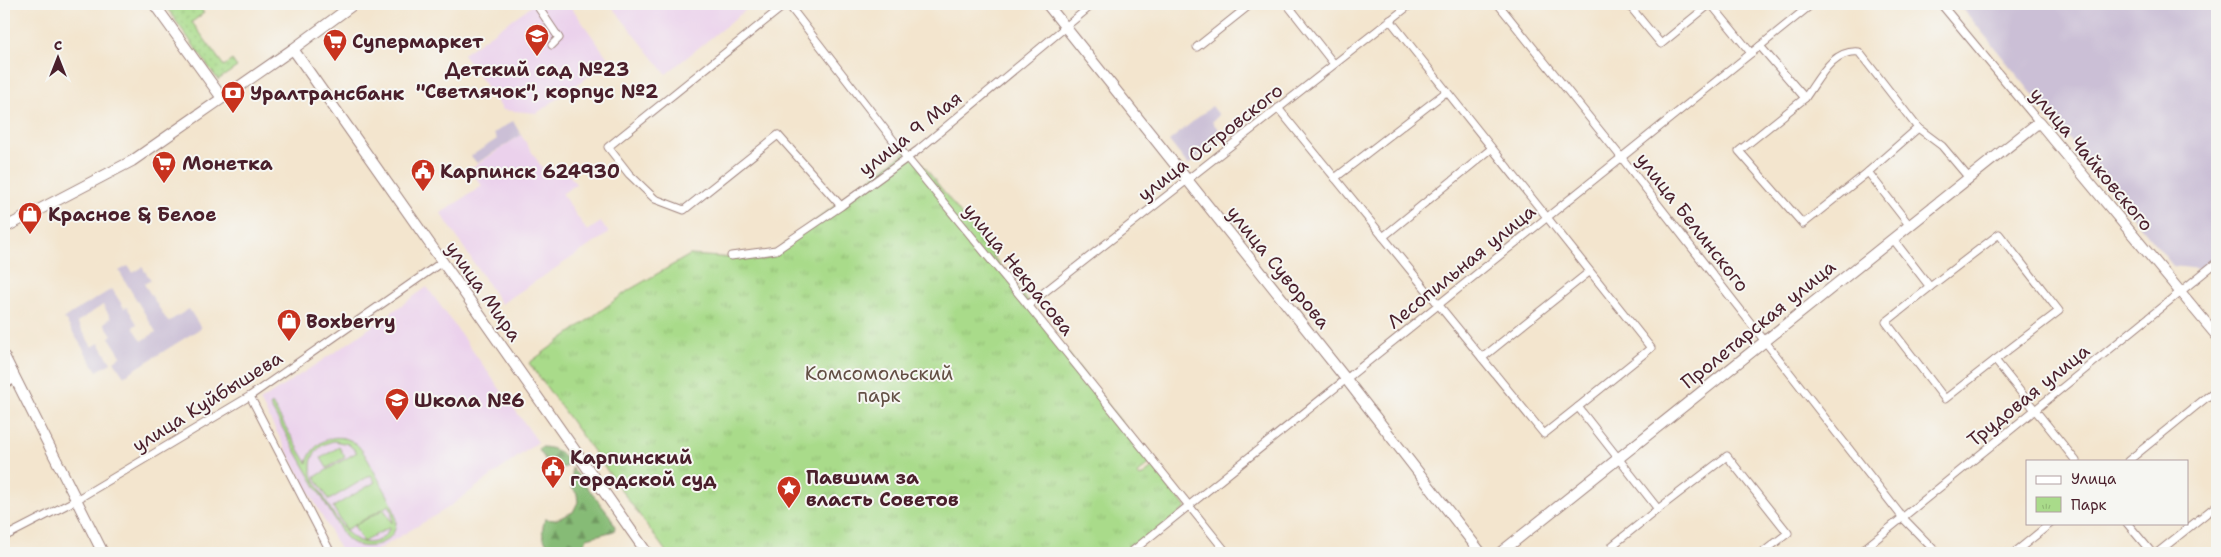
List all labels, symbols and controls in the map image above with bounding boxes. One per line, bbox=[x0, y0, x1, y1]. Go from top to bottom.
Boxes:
school or university icon: Детский сад №23 "Светлячок", корпус №2 bbox=[524, 23, 550, 57]
supermarket icon: Супермаркет bbox=[322, 28, 348, 62]
place label: Супермаркет bbox=[352, 29, 484, 54]
north arrow bbox=[32, 32, 82, 82]
text: С bbox=[54, 36, 62, 54]
place label: Детский сад №23 "Светлячок", корпус №2 bbox=[416, 57, 658, 104]
street label: улица Островского bbox=[1132, 78, 1288, 207]
bank icon: Уралтрансбанк bbox=[220, 80, 246, 114]
place label: Уралтрансбанк bbox=[250, 81, 404, 106]
street label: улица Чайковского bbox=[2024, 82, 2159, 236]
street label: улица 9 Мая bbox=[854, 85, 967, 182]
street label: улица Белинского bbox=[1630, 148, 1755, 297]
supermarket icon: Монетка bbox=[151, 150, 177, 184]
place label: Монетка bbox=[182, 151, 273, 176]
public building icon: Карпинск 624930 bbox=[410, 158, 436, 192]
place label: Карпинск 624930 bbox=[440, 159, 620, 184]
street label: улица Некрасова bbox=[958, 198, 1080, 341]
street label: Лесопильная улица bbox=[1382, 199, 1541, 334]
shop icon: Красное & Белое bbox=[17, 201, 43, 235]
street label: улица Суворова bbox=[1221, 201, 1336, 334]
place label: Красное & Белое bbox=[48, 202, 217, 227]
street label: улица Мира bbox=[440, 236, 528, 347]
street label: Пролетарская улица bbox=[1676, 254, 1841, 395]
shop icon: Boxberry bbox=[276, 308, 302, 342]
place label: Boxberry bbox=[306, 309, 396, 334]
street label: Трудовая улица bbox=[1962, 338, 2095, 452]
street label: улица Куйбышева bbox=[127, 345, 287, 458]
park label: Комсомольский парк bbox=[805, 361, 953, 408]
school or university icon: Школа №6 bbox=[384, 387, 410, 421]
place label: Школа №6 bbox=[414, 388, 525, 413]
place label: Карпинский городской суд bbox=[570, 445, 717, 492]
public building icon: Карпинский городской суд bbox=[540, 455, 566, 489]
legend bbox=[2026, 460, 2188, 524]
place label: Павшим за власть Советов bbox=[806, 465, 959, 512]
text: Улица bbox=[2071, 469, 2117, 489]
place icon: Павшим за власть Советов bbox=[776, 475, 802, 509]
text: Парк bbox=[2071, 495, 2107, 515]

